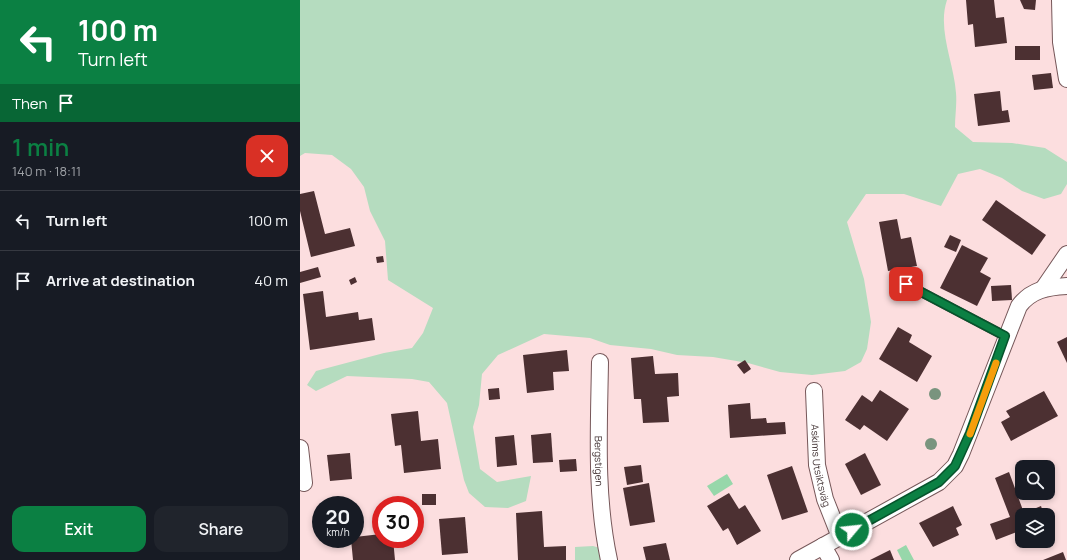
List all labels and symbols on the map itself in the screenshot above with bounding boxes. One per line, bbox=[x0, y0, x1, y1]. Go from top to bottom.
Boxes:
pin bbox=[889, 267, 923, 301]
street label: Askims Utsiktsväg bbox=[808, 424, 834, 509]
street label: Bergstigen bbox=[592, 436, 607, 487]
speed limit sign: 30 bbox=[372, 496, 424, 548]
position arrow bbox=[831, 509, 873, 551]

